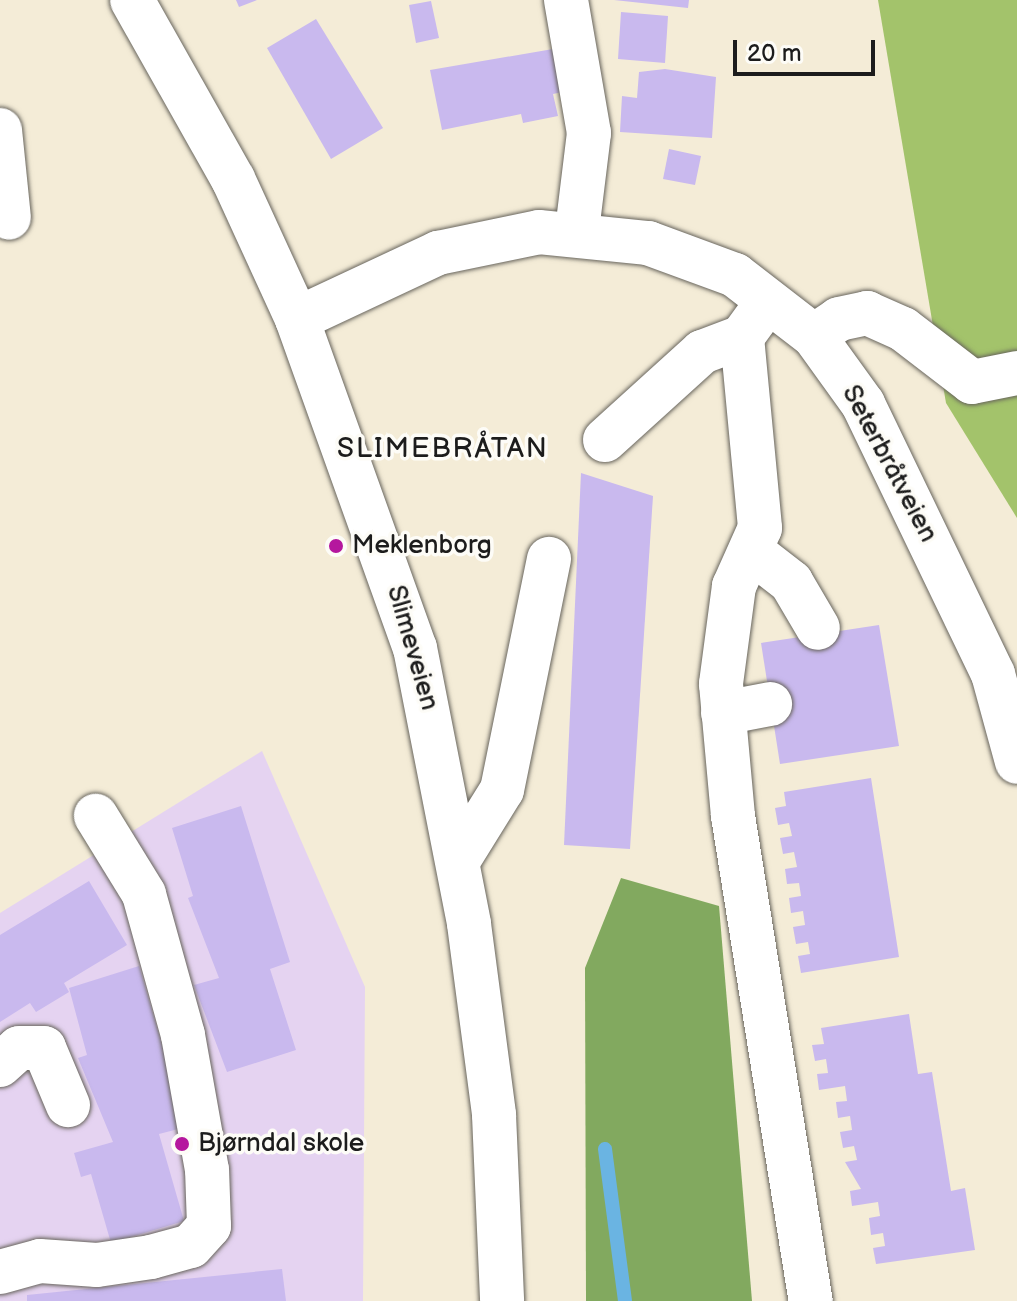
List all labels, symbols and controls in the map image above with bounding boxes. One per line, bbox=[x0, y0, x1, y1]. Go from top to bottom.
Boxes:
scale bar bbox=[737, 24, 879, 74]
text: 20 m bbox=[747, 39, 802, 68]
street label: Seterbråtveien bbox=[835, 380, 943, 548]
district label: SLIMEBRÅTAN bbox=[337, 432, 549, 466]
place label: Meklenborg bbox=[352, 530, 492, 562]
marker: Meklenborg bbox=[327, 537, 345, 555]
street label: Slimeveien bbox=[379, 582, 445, 714]
place label: Bjørndal skole bbox=[198, 1128, 364, 1160]
marker: Bjørndal skole bbox=[173, 1135, 191, 1153]

